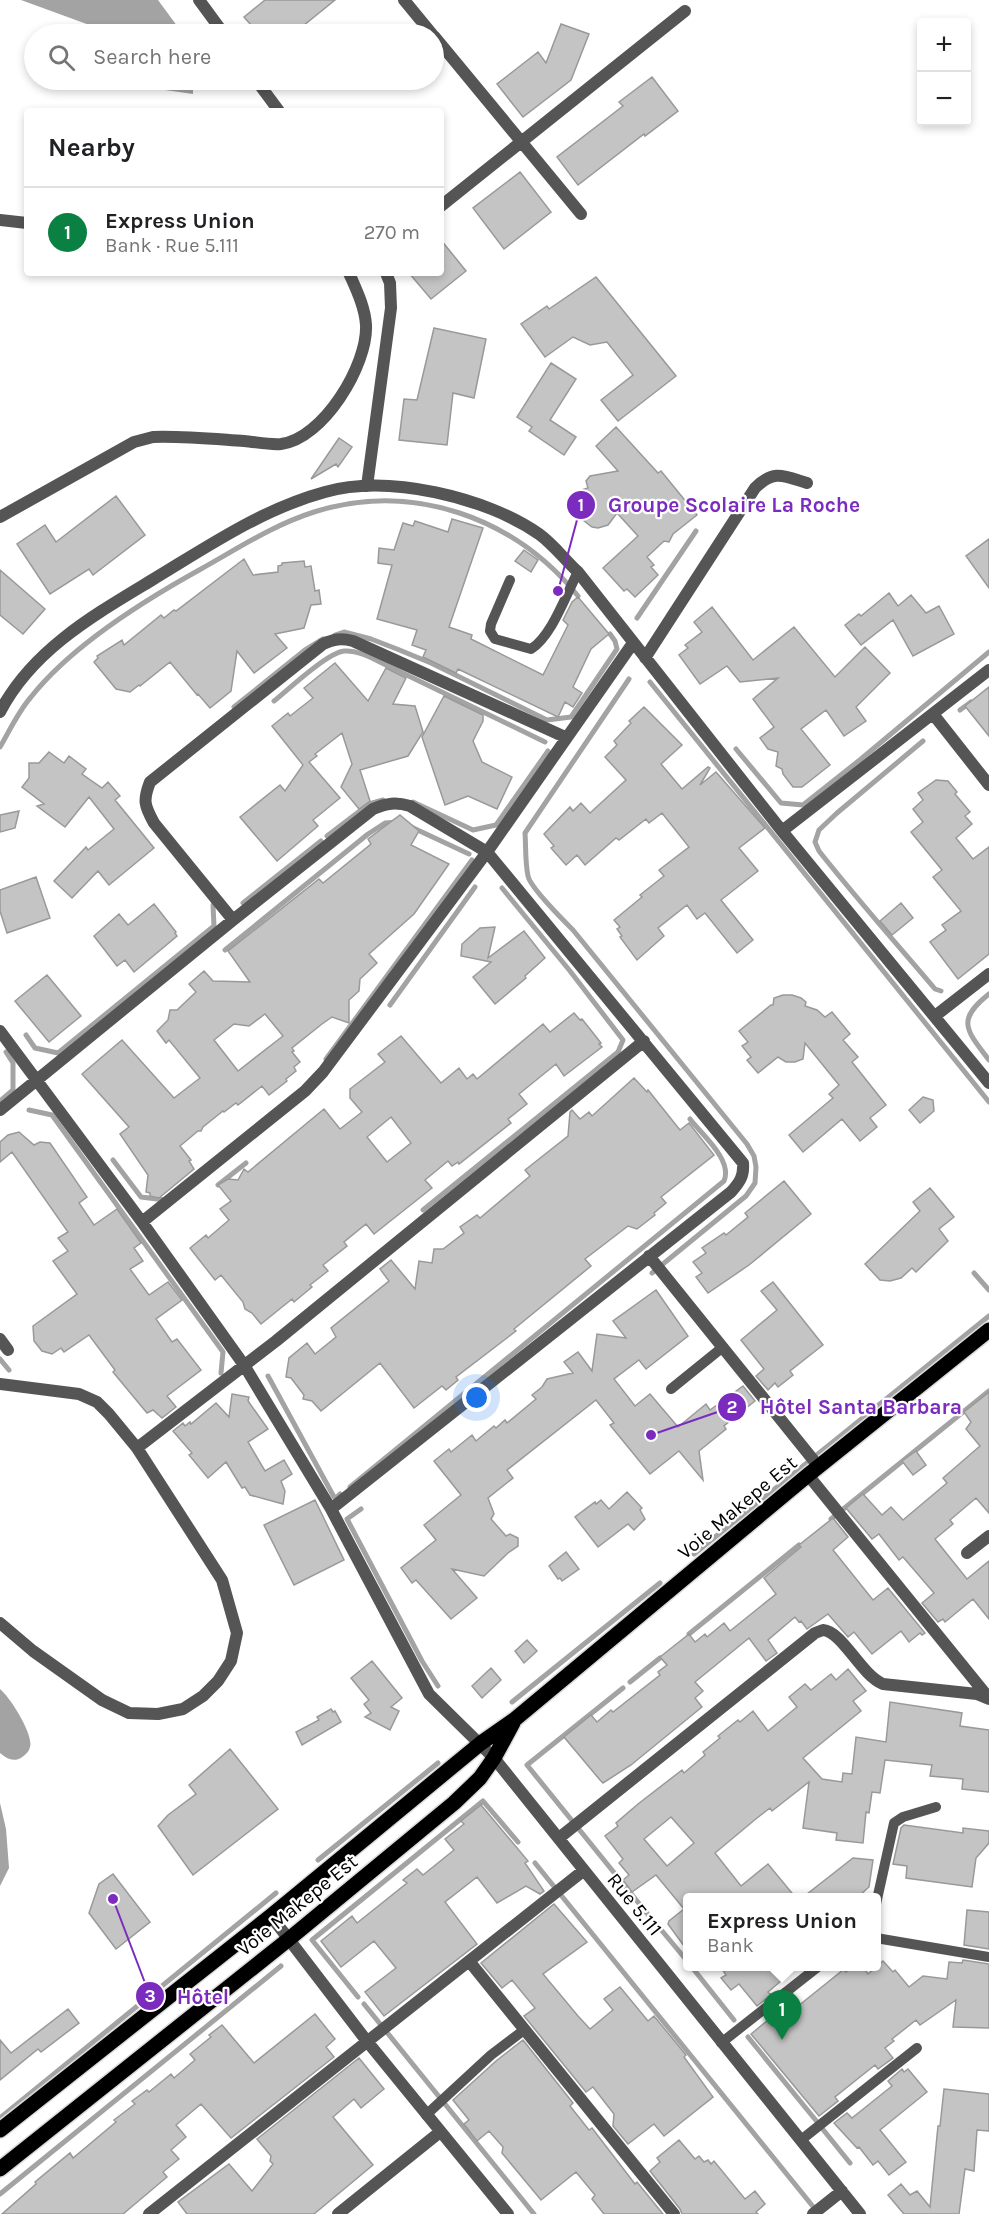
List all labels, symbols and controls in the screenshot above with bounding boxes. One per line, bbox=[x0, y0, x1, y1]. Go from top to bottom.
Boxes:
map controls bbox=[917, 18, 971, 126]
button: + bbox=[917, 18, 971, 72]
search box bbox=[24, 24, 444, 90]
icon: search bbox=[45, 41, 78, 74]
text: Search here bbox=[93, 44, 211, 70]
button: − bbox=[917, 72, 971, 126]
text: Nearby bbox=[48, 132, 135, 163]
text: Express Union bbox=[105, 208, 255, 234]
text: 1 bbox=[64, 221, 71, 244]
text: 270 m bbox=[364, 221, 420, 244]
text: Bank · Rue 5.111 bbox=[105, 234, 239, 257]
callout: Groupe Scolaire La Roche bbox=[566, 485, 872, 524]
text: Groupe Scolaire La Roche bbox=[608, 493, 860, 517]
text: 1 bbox=[578, 494, 584, 516]
your location bbox=[462, 1383, 491, 1412]
callout: Hôtel Santa Barbara bbox=[717, 1387, 974, 1426]
text: Hôtel Santa Barbara bbox=[760, 1395, 962, 1419]
text: 2 bbox=[727, 1396, 737, 1418]
street label: Voie Makepe Est bbox=[673, 1451, 802, 1564]
street label: Voie Makepe Est bbox=[233, 1850, 362, 1961]
street label: Rue 5.111 bbox=[602, 1868, 667, 1940]
popup bbox=[683, 1893, 881, 1971]
text: Express Union bbox=[707, 1908, 857, 1934]
text: Bank bbox=[707, 1934, 754, 1957]
callout: Hôtel bbox=[135, 1977, 241, 2016]
text: 3 bbox=[144, 1985, 156, 2007]
text: Hôtel bbox=[177, 1985, 229, 2009]
pin: 1 bbox=[762, 1990, 802, 2040]

